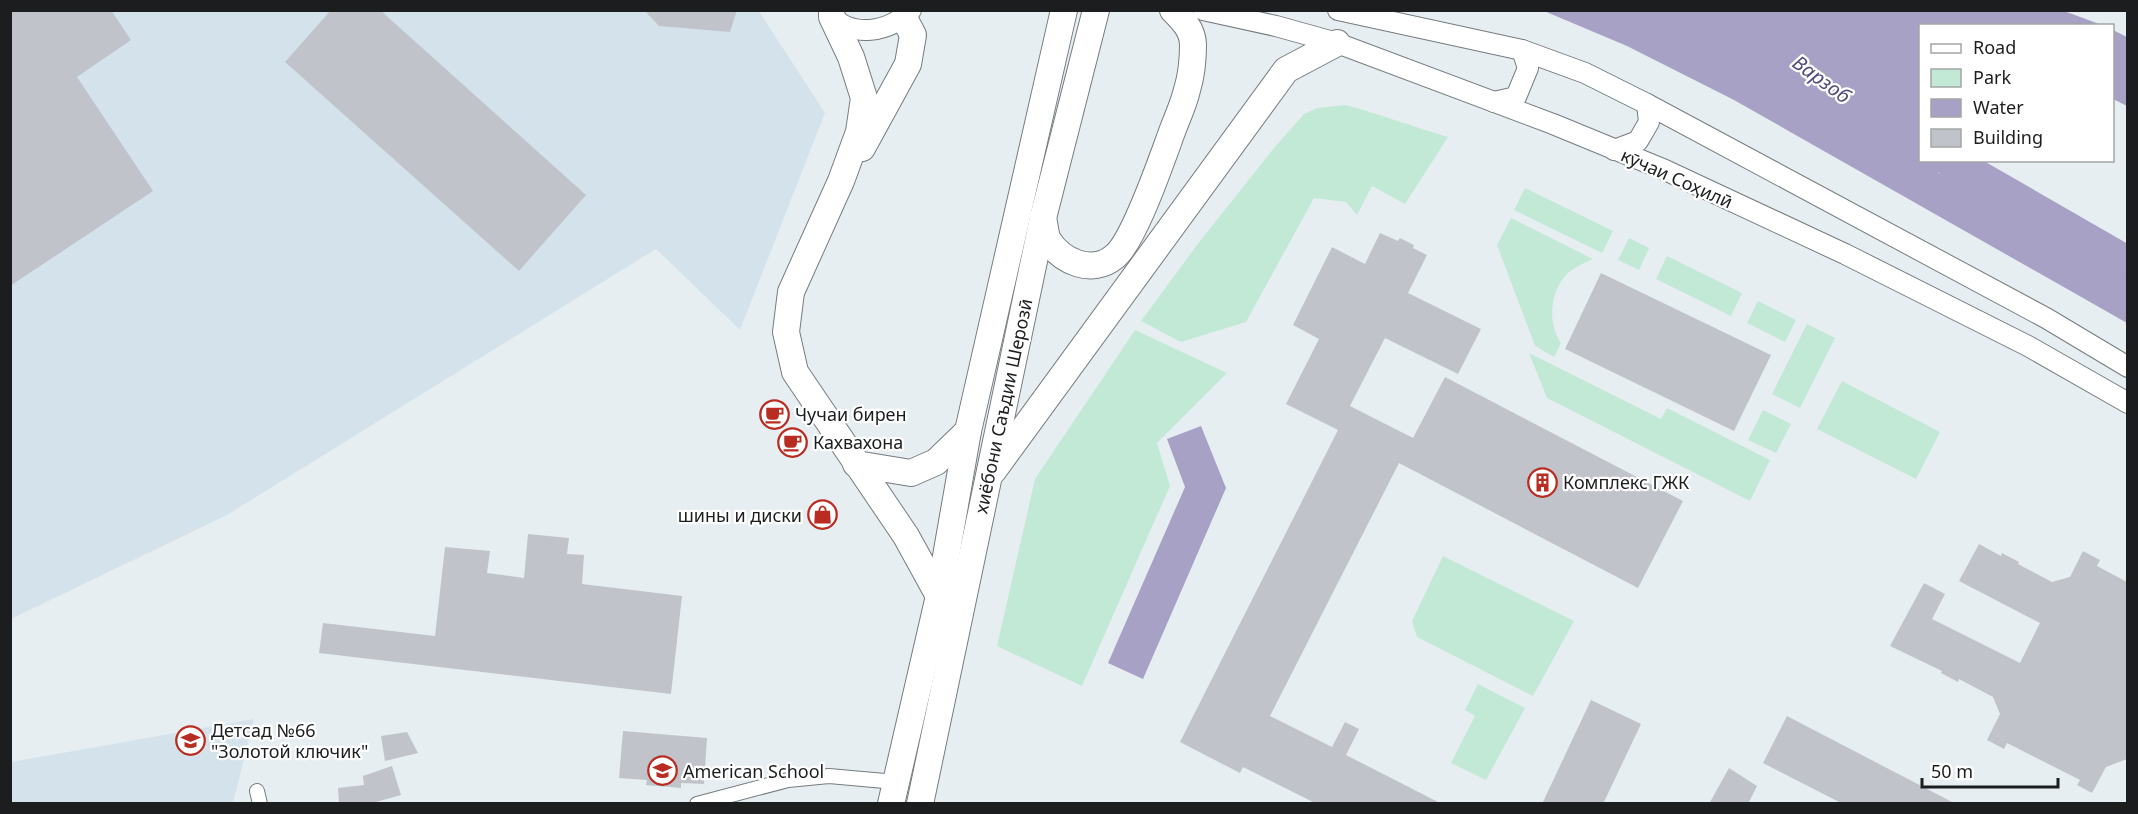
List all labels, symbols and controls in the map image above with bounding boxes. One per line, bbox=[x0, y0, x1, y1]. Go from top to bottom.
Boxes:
legend bbox=[1919, 24, 2114, 162]
text: Road bbox=[1973, 35, 2016, 59]
water label: Варзоб bbox=[1788, 49, 1857, 110]
text: Park bbox=[1973, 65, 2011, 89]
text: Water bbox=[1973, 95, 2024, 119]
text: Building bbox=[1973, 125, 2043, 149]
street label: кӯчаи Соҳилӣ bbox=[1617, 143, 1737, 213]
street label: хиёбони Саъдии Шерозӣ bbox=[968, 296, 1038, 516]
cafe icon: Чучаи бирен bbox=[758, 398, 790, 430]
place label: Чучаи бирен bbox=[795, 402, 907, 426]
cafe icon: Кахвахона bbox=[776, 426, 808, 458]
place label: Кахвахона bbox=[813, 430, 903, 454]
building icon: Комплекс ГЖК bbox=[1526, 466, 1558, 498]
place label: Комплекс ГЖК bbox=[1563, 470, 1690, 494]
shop icon: шины и диски bbox=[807, 499, 839, 531]
place label: шины и диски bbox=[678, 503, 802, 527]
place label: Детсад №66 "Золотой ключик" bbox=[211, 718, 368, 763]
school or university icon: Детсад №66 "Золотой ключик" bbox=[174, 724, 206, 756]
scale bar bbox=[1922, 751, 2058, 789]
school or university icon: American School bbox=[646, 755, 678, 787]
place label: American School bbox=[683, 759, 824, 783]
text: 50 m bbox=[1931, 759, 1973, 783]

